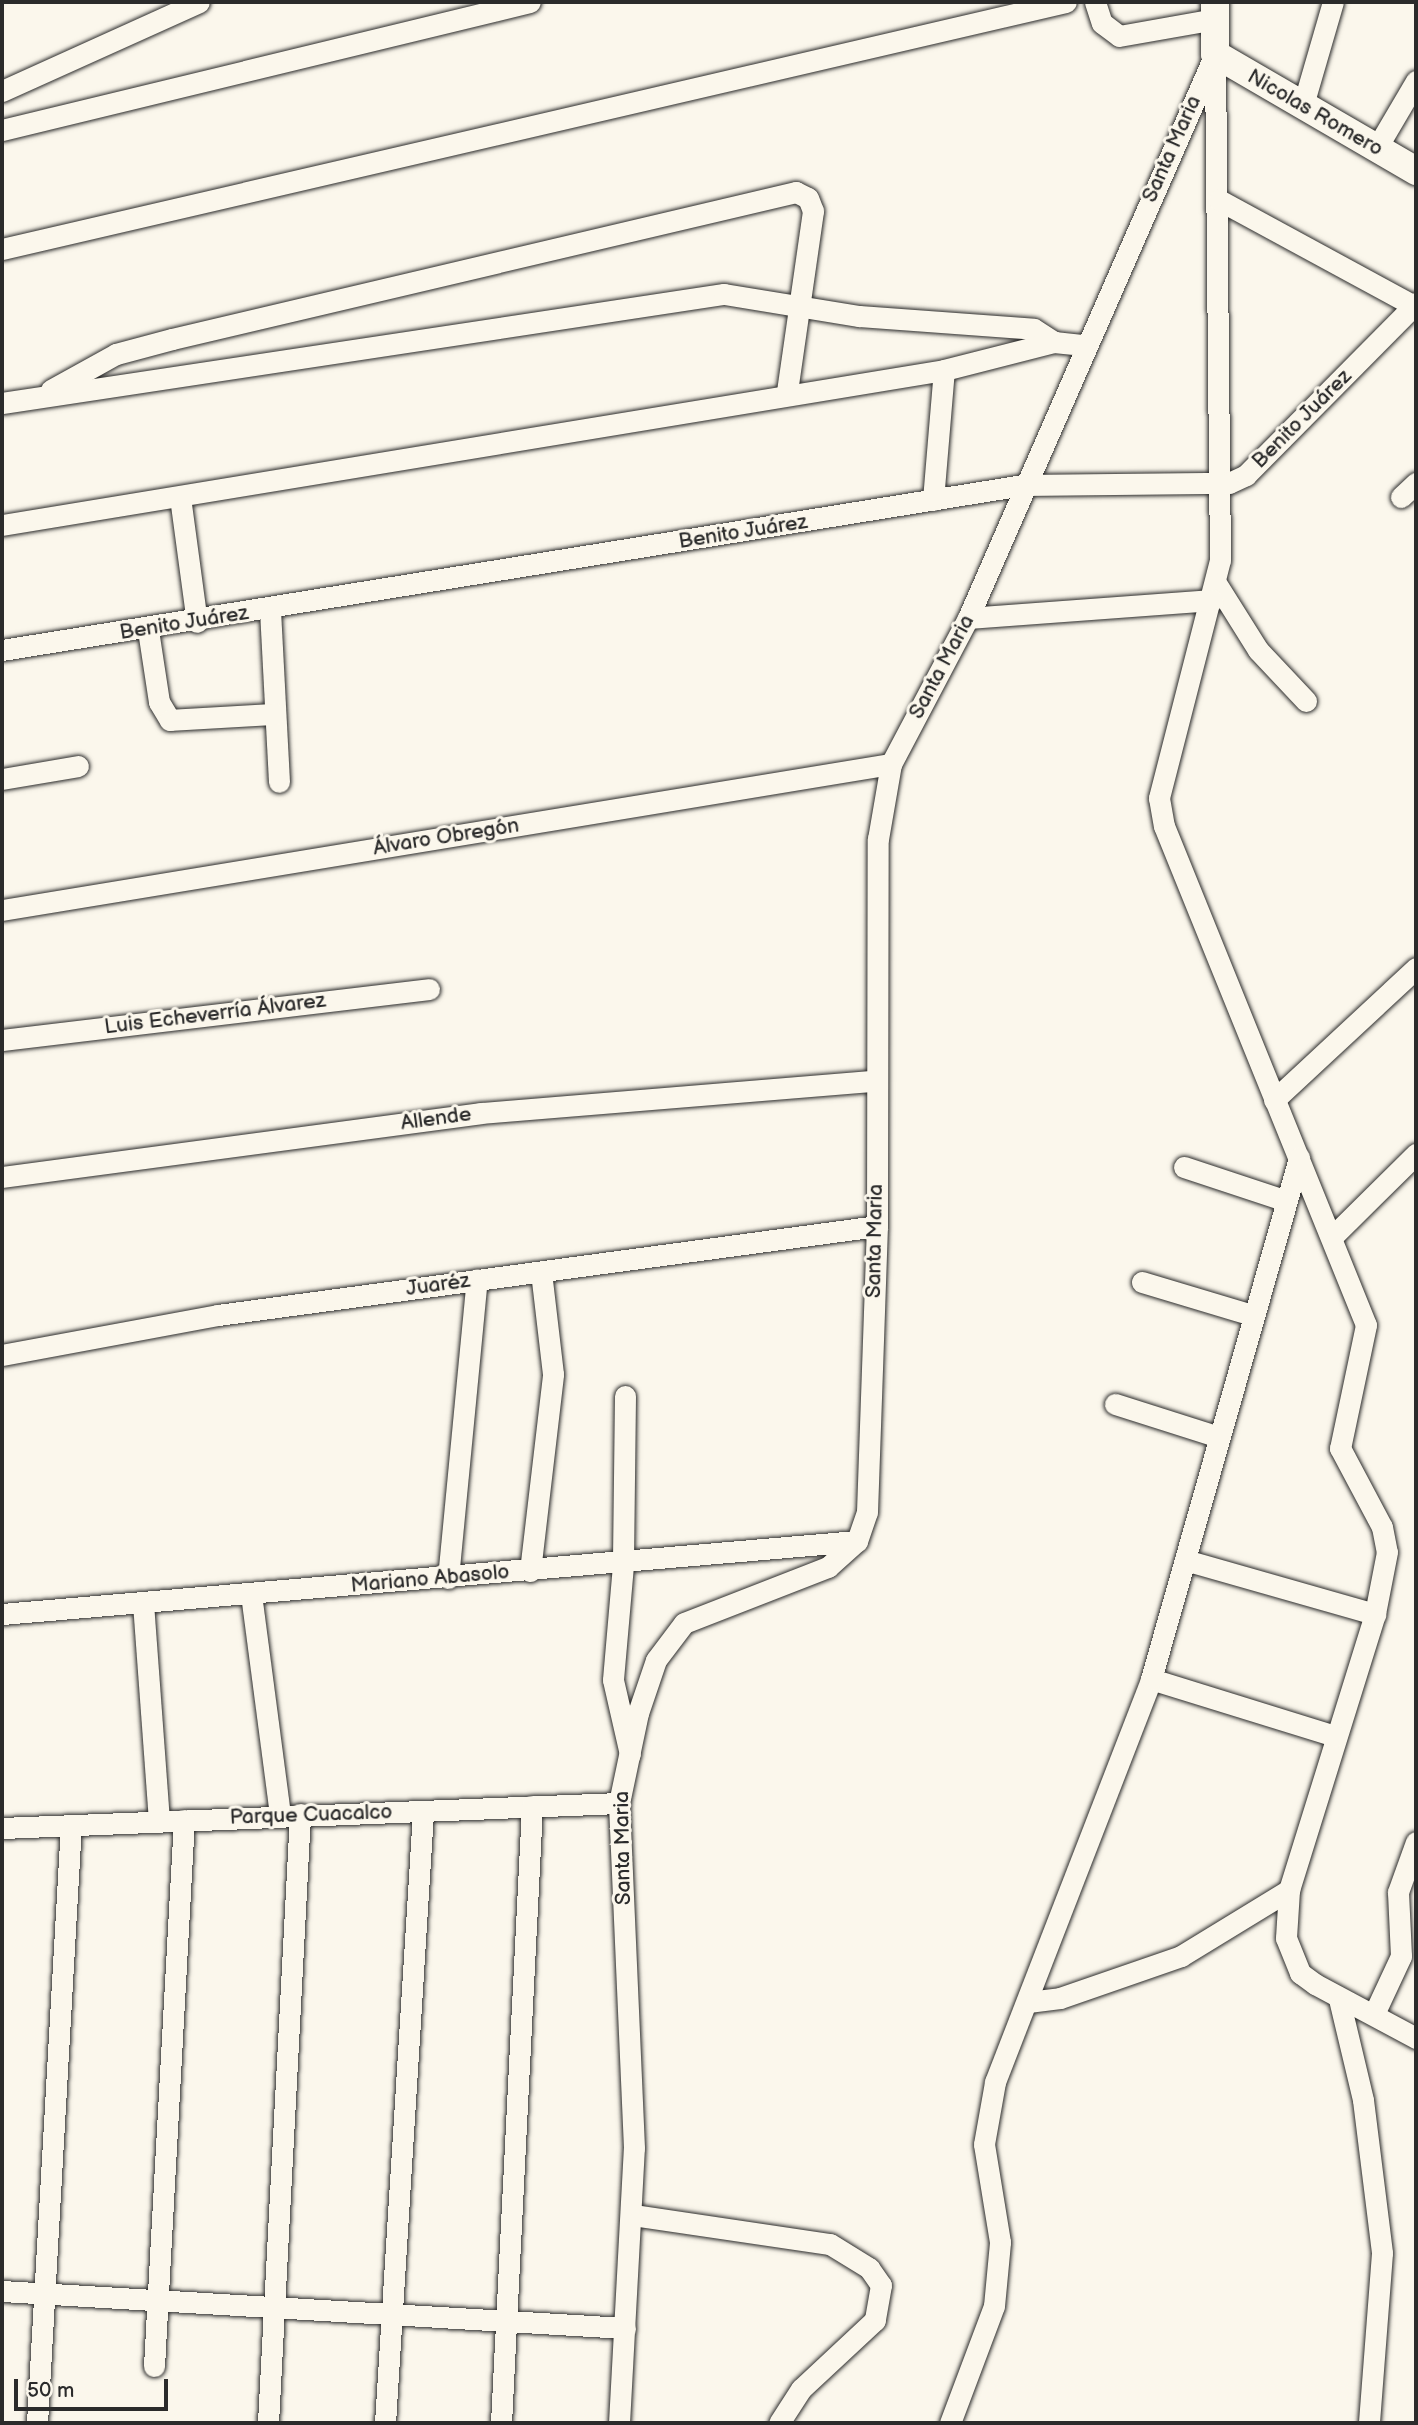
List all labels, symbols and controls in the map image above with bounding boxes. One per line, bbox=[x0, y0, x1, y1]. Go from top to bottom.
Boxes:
street label: Nicolas Romero bbox=[1243, 64, 1387, 162]
street label: Santa Maria bbox=[1137, 92, 1207, 206]
street label: Benito Juárez bbox=[1247, 364, 1357, 474]
street label: Benito Juárez bbox=[676, 509, 810, 555]
street label: Benito Juárez bbox=[117, 600, 251, 646]
street label: Santa Maria bbox=[904, 611, 980, 723]
street label: Álvaro Obregón bbox=[371, 813, 521, 861]
street label: Luis Echeverría Álvarez bbox=[103, 988, 327, 1040]
street label: Allende bbox=[399, 1102, 473, 1136]
street label: Santa Maria bbox=[861, 1184, 889, 1298]
street label: Juaréz bbox=[404, 1268, 472, 1302]
street label: Mariano Abasolo bbox=[350, 1560, 510, 1598]
street label: Santa Maria bbox=[609, 1791, 637, 1905]
street label: Parque Cuacalco bbox=[229, 1800, 393, 1830]
scale bar bbox=[18, 2366, 172, 2410]
text: 50 m bbox=[27, 2378, 74, 2403]

